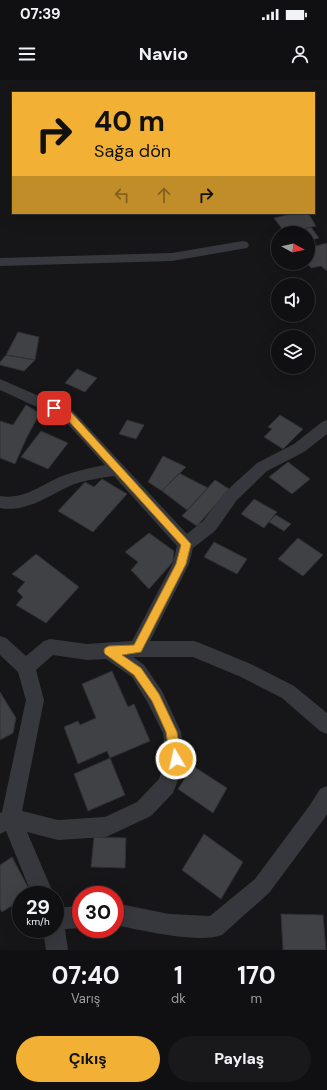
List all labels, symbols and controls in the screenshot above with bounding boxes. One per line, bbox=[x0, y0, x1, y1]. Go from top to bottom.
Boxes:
text: 07:39 bbox=[20, 4, 61, 24]
text: Navio bbox=[139, 42, 188, 66]
icon: menu bbox=[16, 43, 38, 65]
icon: person bbox=[289, 43, 311, 65]
text: 40 m bbox=[94, 103, 165, 140]
icon: right bbox=[28, 108, 80, 160]
text: Sağa dön bbox=[94, 139, 171, 163]
icon: left bbox=[111, 184, 133, 206]
icon: ahead bbox=[153, 184, 175, 206]
icon: right bbox=[195, 184, 217, 206]
north arrow bbox=[271, 226, 315, 270]
map controls bbox=[271, 226, 315, 374]
button: sound bbox=[271, 278, 315, 322]
button: layers bbox=[271, 330, 315, 374]
pin bbox=[37, 391, 71, 425]
icon: arrive bbox=[43, 397, 65, 419]
position arrow bbox=[155, 738, 197, 780]
speed limit sign: 30 bbox=[72, 886, 124, 938]
text: 29 bbox=[26, 894, 50, 920]
text: km/h bbox=[26, 915, 50, 928]
text: 07:40 bbox=[51, 960, 120, 991]
text: 1 bbox=[174, 960, 183, 991]
text: 170 bbox=[237, 960, 276, 991]
text: Varış bbox=[71, 990, 100, 1007]
text: dk bbox=[171, 990, 186, 1007]
text: m bbox=[251, 990, 262, 1007]
button: Çıkış bbox=[16, 1036, 160, 1082]
button: Paylaş bbox=[168, 1036, 311, 1082]

